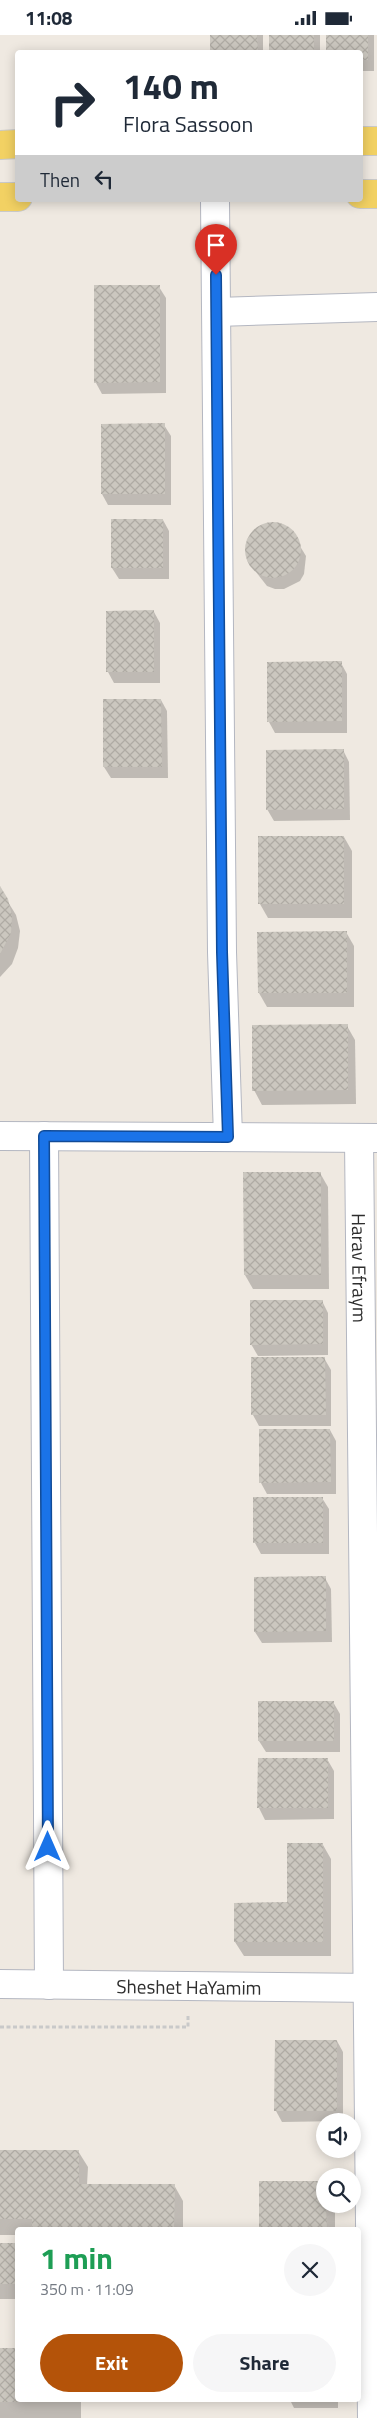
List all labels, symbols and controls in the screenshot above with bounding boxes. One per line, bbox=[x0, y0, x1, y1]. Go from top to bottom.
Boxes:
text: 11:08 bbox=[25, 3, 72, 32]
text: 140 m bbox=[123, 59, 219, 113]
icon: right bbox=[40, 70, 105, 135]
text: Flora Sassoon bbox=[123, 107, 253, 141]
text: Then bbox=[40, 165, 80, 194]
icon: left bbox=[90, 165, 118, 193]
pin bbox=[195, 224, 237, 275]
icon: arrive bbox=[202, 231, 230, 259]
street label: Harav Efraym bbox=[345, 1213, 375, 1323]
position arrow bbox=[21, 1820, 73, 1872]
street label: Sheshet HaYamim bbox=[116, 1971, 262, 2001]
map controls bbox=[316, 2113, 361, 2213]
button: sound bbox=[316, 2113, 361, 2158]
button: search bbox=[316, 2168, 361, 2213]
text: 1 min bbox=[40, 2235, 113, 2281]
button: close bbox=[284, 2244, 336, 2296]
text: 350 m · 11:09 bbox=[40, 2277, 134, 2301]
button: Exit bbox=[40, 2334, 183, 2392]
button: Share bbox=[193, 2334, 336, 2392]

